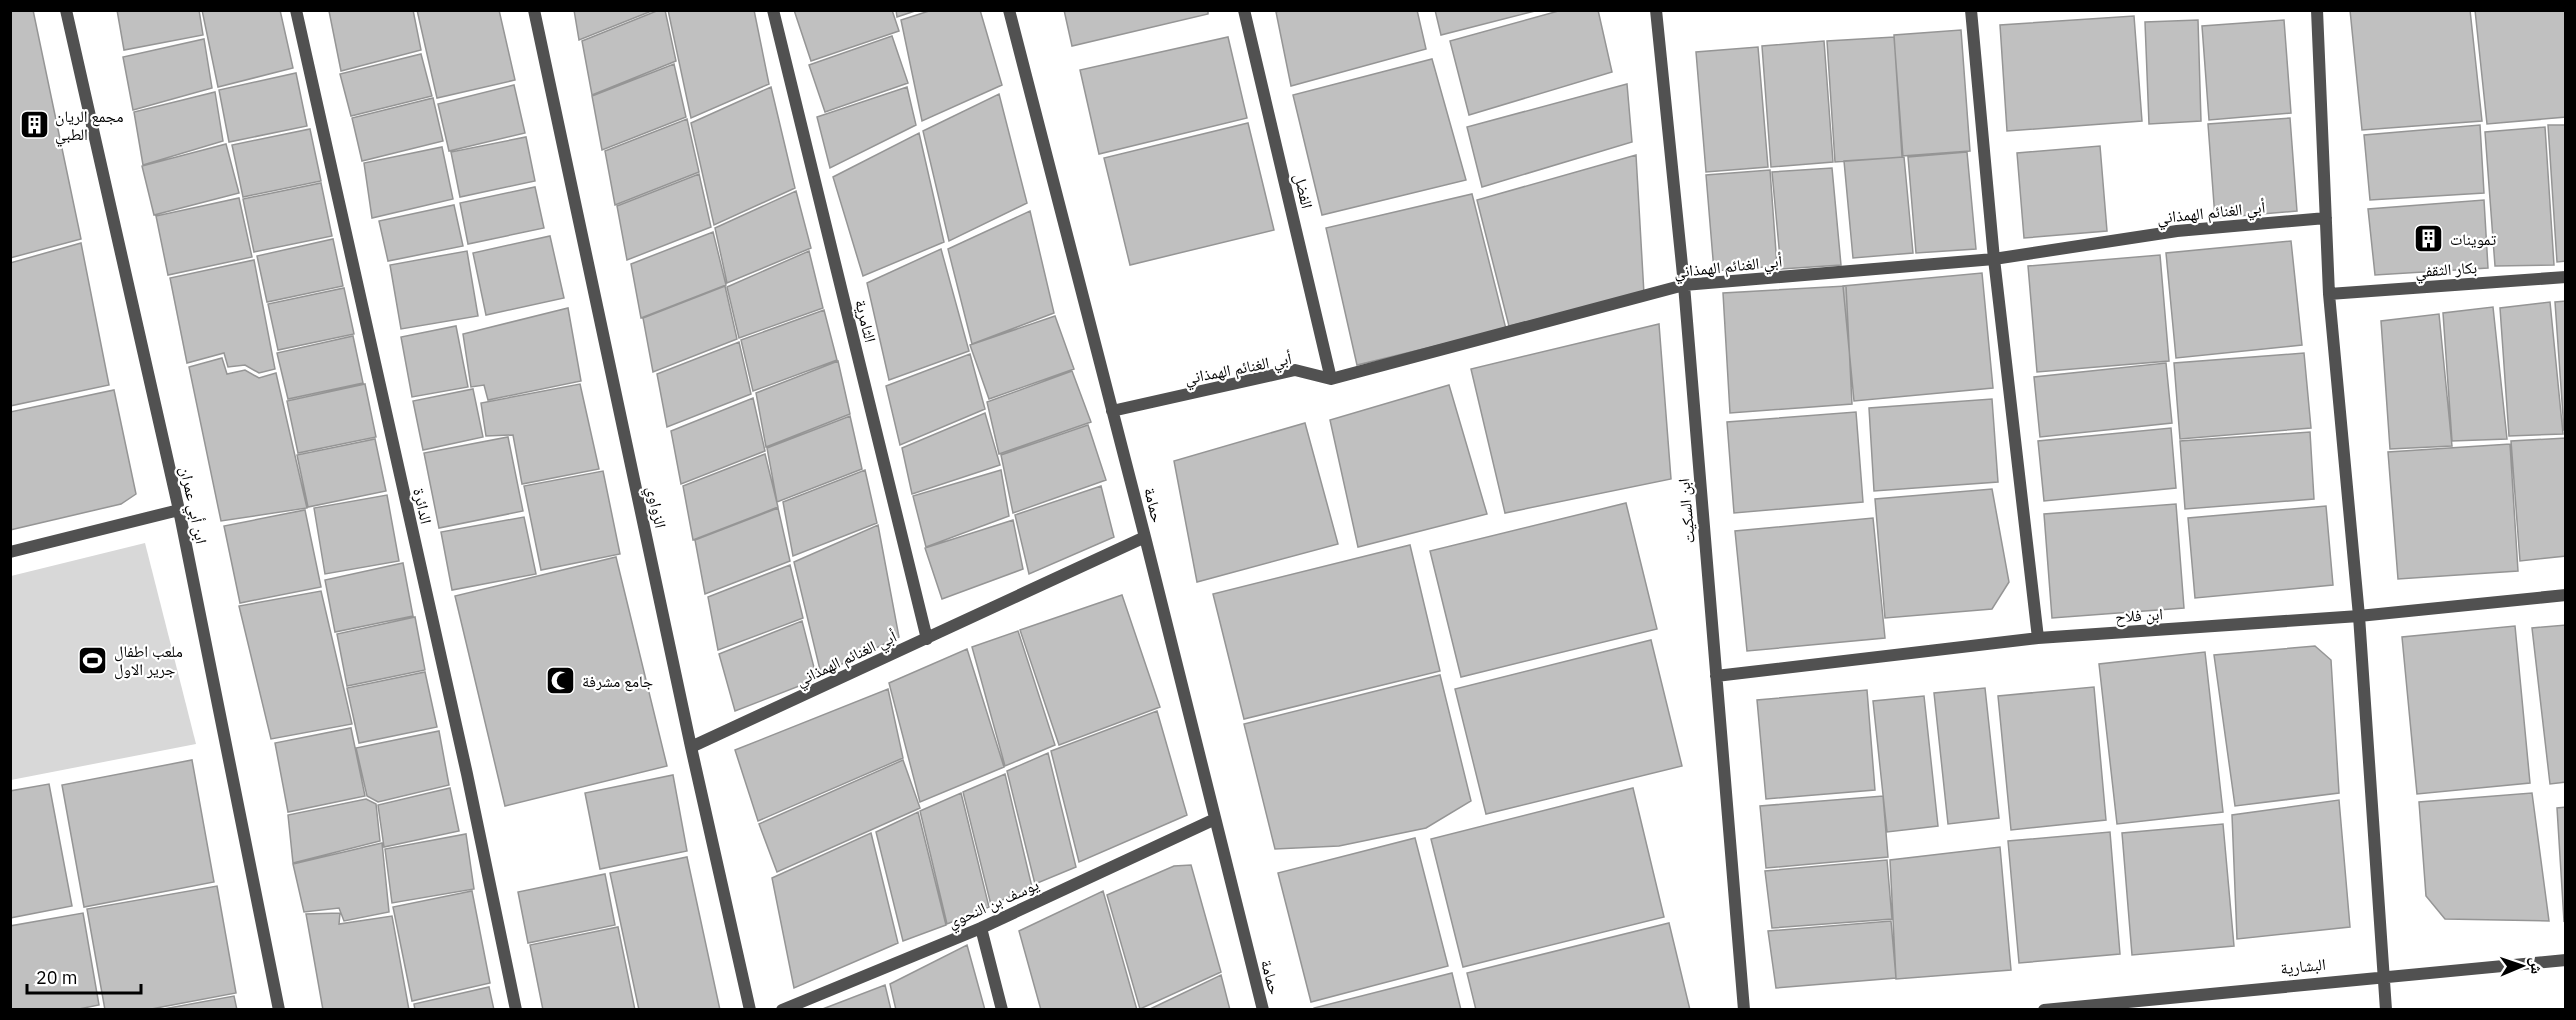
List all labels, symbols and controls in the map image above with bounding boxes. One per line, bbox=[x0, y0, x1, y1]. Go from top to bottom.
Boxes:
place label: مجمع الريان الطبي bbox=[55, 106, 124, 147]
building icon: مجمع الريان الطبي bbox=[18, 109, 50, 141]
street label: الفضل bbox=[1289, 172, 1318, 211]
street label: أبي الغنائم الهمذاني bbox=[2156, 196, 2266, 231]
building icon: تموينات bbox=[2413, 223, 2445, 255]
place label: تموينات bbox=[2450, 229, 2496, 249]
street label: أبي الغنائم الهمذاني bbox=[1673, 250, 1783, 285]
street label: بكار الثقفي bbox=[2414, 257, 2478, 284]
street label: الثامرية bbox=[851, 297, 881, 345]
street label: أبي الغنائم الهمذاني bbox=[1183, 348, 1294, 391]
street label: ابن أبي عمران bbox=[173, 464, 212, 546]
street label: ابن السكيت bbox=[1673, 478, 1700, 544]
street label: الزواوي bbox=[640, 484, 671, 530]
street label: حمامة bbox=[1140, 485, 1168, 525]
street label: الدائرة bbox=[409, 486, 437, 526]
street label: ابن فلاح bbox=[2114, 603, 2164, 628]
street label: أبي الغنائم الهمذاني bbox=[792, 626, 901, 693]
place label: ملعب اطفال جرير الاول bbox=[114, 641, 183, 680]
sports icon: ملعب اطفال جرير الاول bbox=[77, 644, 109, 676]
mosque icon: جامع مشرفة bbox=[545, 665, 577, 697]
place label: جامع مشرفة bbox=[582, 671, 653, 692]
street label: يوسف بن النحوي bbox=[944, 874, 1043, 935]
north arrow bbox=[2492, 936, 2552, 996]
street label: البشارية bbox=[2279, 954, 2327, 978]
scale bar bbox=[27, 957, 141, 995]
street label: حمامة bbox=[1257, 957, 1285, 997]
text: ش bbox=[2527, 957, 2547, 974]
text: 20 m bbox=[36, 966, 78, 989]

